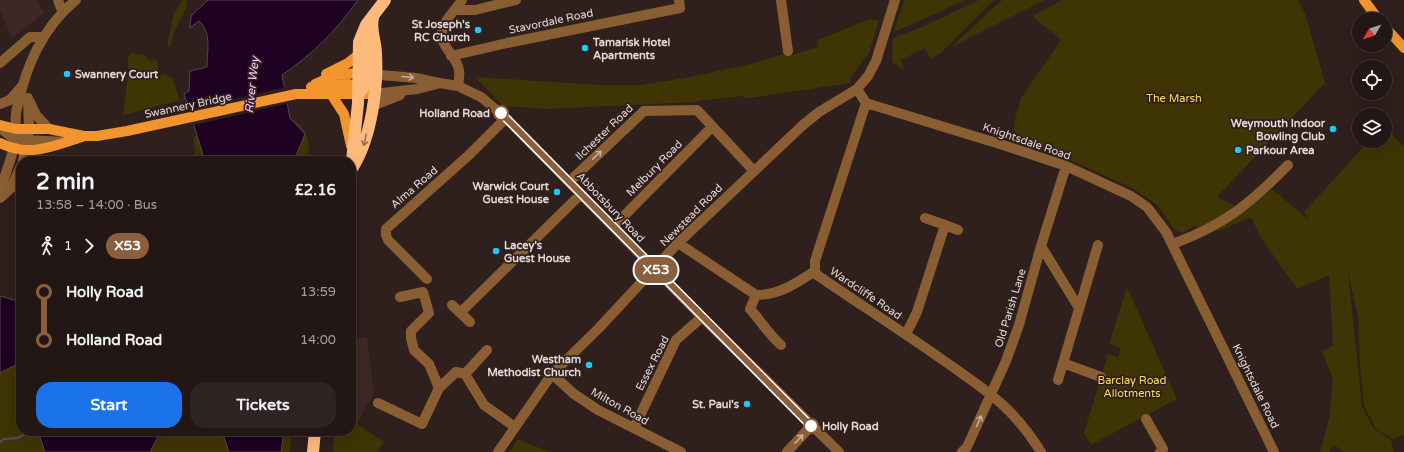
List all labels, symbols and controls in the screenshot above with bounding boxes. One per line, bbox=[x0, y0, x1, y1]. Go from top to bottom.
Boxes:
street label: Stavordale Road bbox=[508, 6, 595, 37]
north arrow bbox=[1352, 12, 1392, 52]
map controls bbox=[1352, 12, 1392, 148]
place label: St Joseph's RC Church bbox=[412, 18, 471, 44]
marker: St Joseph's RC Church bbox=[473, 25, 483, 35]
place label: Tamarisk Hotel Apartments bbox=[592, 36, 671, 63]
marker: Tamarisk Hotel Apartments bbox=[580, 43, 590, 53]
water label: River Wey bbox=[242, 54, 262, 114]
button: locate bbox=[1352, 60, 1392, 100]
place label: Swannery Court bbox=[75, 68, 159, 82]
marker: Swannery Court bbox=[62, 69, 72, 79]
one-way arrow bbox=[401, 73, 414, 81]
street label: Swannery Bridge bbox=[143, 90, 233, 121]
park label: The Marsh bbox=[1146, 92, 1202, 105]
street label: Ilchester Road bbox=[573, 102, 636, 163]
marker: Holland Road bbox=[493, 105, 509, 121]
place label: Holland Road bbox=[419, 107, 490, 120]
button: layers bbox=[1352, 108, 1392, 148]
place label: Weymouth Indoor Bowling Club bbox=[1231, 117, 1326, 144]
street label: Knightsdale Road bbox=[981, 120, 1073, 163]
marker: Weymouth Indoor Bowling Club bbox=[1328, 124, 1338, 134]
one-way arrow bbox=[361, 133, 369, 146]
street label: Melbury Road bbox=[624, 138, 685, 199]
place label: Parkour Area bbox=[1246, 144, 1314, 157]
marker: Parkour Area bbox=[1233, 145, 1243, 155]
one-way arrow bbox=[592, 150, 602, 160]
street label: Alma Road bbox=[388, 164, 440, 211]
text: 2 min bbox=[36, 169, 95, 195]
street label: Abbotsbury Road bbox=[574, 170, 647, 245]
place label: Warwick Court Guest House bbox=[472, 180, 550, 206]
text: £2.16 bbox=[295, 181, 336, 199]
street label: Newstead Road bbox=[657, 181, 725, 249]
marker: Warwick Court Guest House bbox=[552, 187, 562, 197]
text: 13:58 – 14:00 · Bus bbox=[36, 197, 157, 213]
icon: walk bbox=[36, 235, 58, 257]
icon: forward bbox=[78, 235, 100, 257]
text: X53 bbox=[114, 237, 141, 254]
text: 1 bbox=[64, 238, 72, 254]
place label: Lacey's Guest House bbox=[504, 239, 571, 265]
marker: Lacey's Guest House bbox=[491, 246, 501, 256]
line badge: X53 bbox=[633, 257, 679, 283]
text: X53 bbox=[643, 261, 669, 278]
street label: Wardcliffe Road bbox=[827, 265, 904, 322]
street label: Old Parish Lane bbox=[992, 267, 1029, 349]
text: Holly Road bbox=[66, 283, 143, 301]
text: 13:59 bbox=[300, 284, 336, 300]
text: Holland Road bbox=[66, 331, 162, 349]
text: 14:00 bbox=[300, 332, 336, 348]
street label: Essex Road bbox=[633, 333, 672, 393]
street label: Knightsdale Road bbox=[1229, 342, 1282, 431]
place label: Westham Methodist Church bbox=[487, 353, 581, 379]
marker: Westham Methodist Church bbox=[584, 360, 594, 370]
park label: Barclay Road Allotments bbox=[1098, 374, 1167, 400]
button: Start bbox=[36, 382, 182, 428]
button: Tickets bbox=[190, 382, 336, 428]
street label: Milton Road bbox=[589, 385, 651, 428]
place label: St. Paul's bbox=[692, 398, 740, 411]
marker: St. Paul's bbox=[742, 399, 752, 409]
one-way arrow bbox=[976, 415, 983, 427]
marker: Holly Road bbox=[803, 418, 819, 434]
place label: Holly Road bbox=[822, 420, 879, 434]
one-way arrow bbox=[794, 434, 803, 444]

